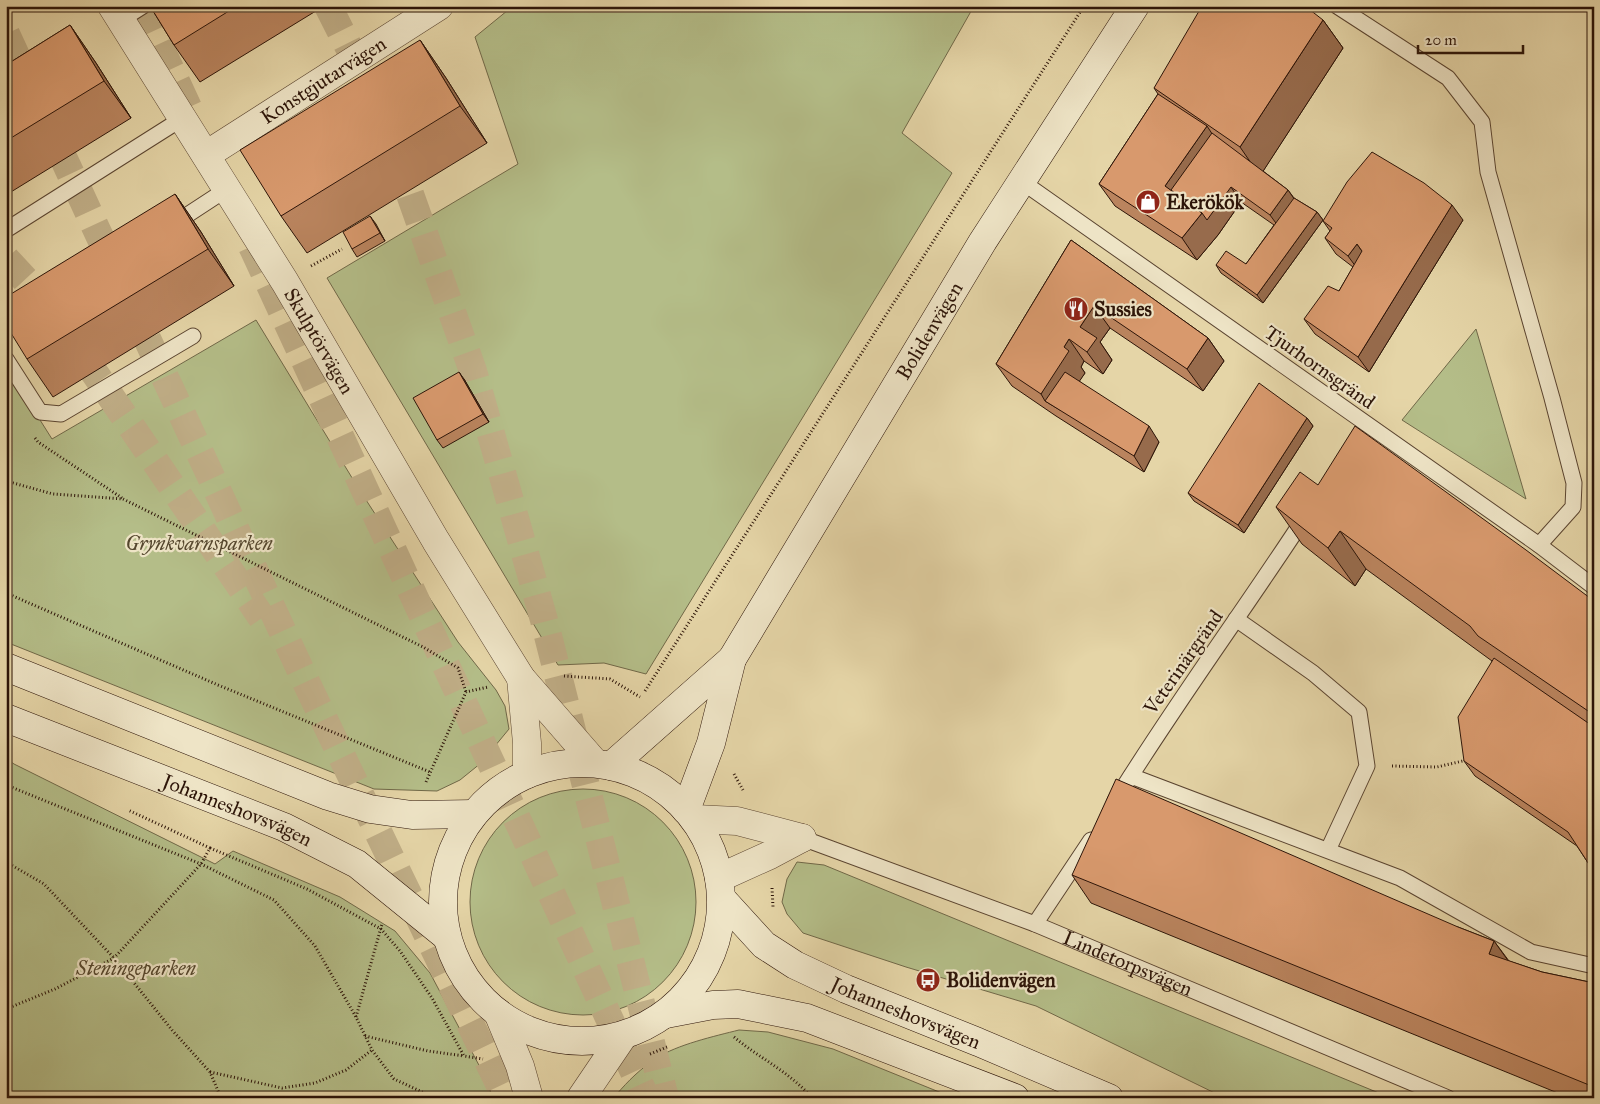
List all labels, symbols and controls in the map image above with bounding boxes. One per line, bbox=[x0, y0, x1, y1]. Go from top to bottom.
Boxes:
scale bar bbox=[1418, 22, 1522, 54]
street label: Konstgjutarvägen bbox=[256, 31, 390, 129]
text: 20 m bbox=[1425, 31, 1457, 49]
shop icon: Ekerökök bbox=[1135, 189, 1161, 215]
place label: Ekerökök bbox=[1166, 190, 1244, 214]
street label: Bolidenvägen bbox=[891, 277, 968, 384]
street label: Skulptörvägen bbox=[279, 284, 360, 398]
restaurant icon: Sussies bbox=[1063, 296, 1089, 322]
place label: Sussies bbox=[1094, 297, 1152, 321]
street label: Tjurhornsgränd bbox=[1259, 320, 1380, 415]
park label: Grynkvarnsparken bbox=[125, 531, 273, 556]
street label: Veterinärgränd bbox=[1138, 605, 1229, 720]
street label: Johanneshovsvägen bbox=[157, 768, 316, 851]
street label: Lindetorpsvägen bbox=[1059, 925, 1196, 1001]
park label: Steningeparken bbox=[75, 956, 196, 981]
bus stop icon: Bolidenvägen bbox=[915, 967, 941, 993]
place label: Bolidenvägen bbox=[946, 968, 1056, 993]
street label: Johanneshovsvägen bbox=[825, 971, 984, 1054]

